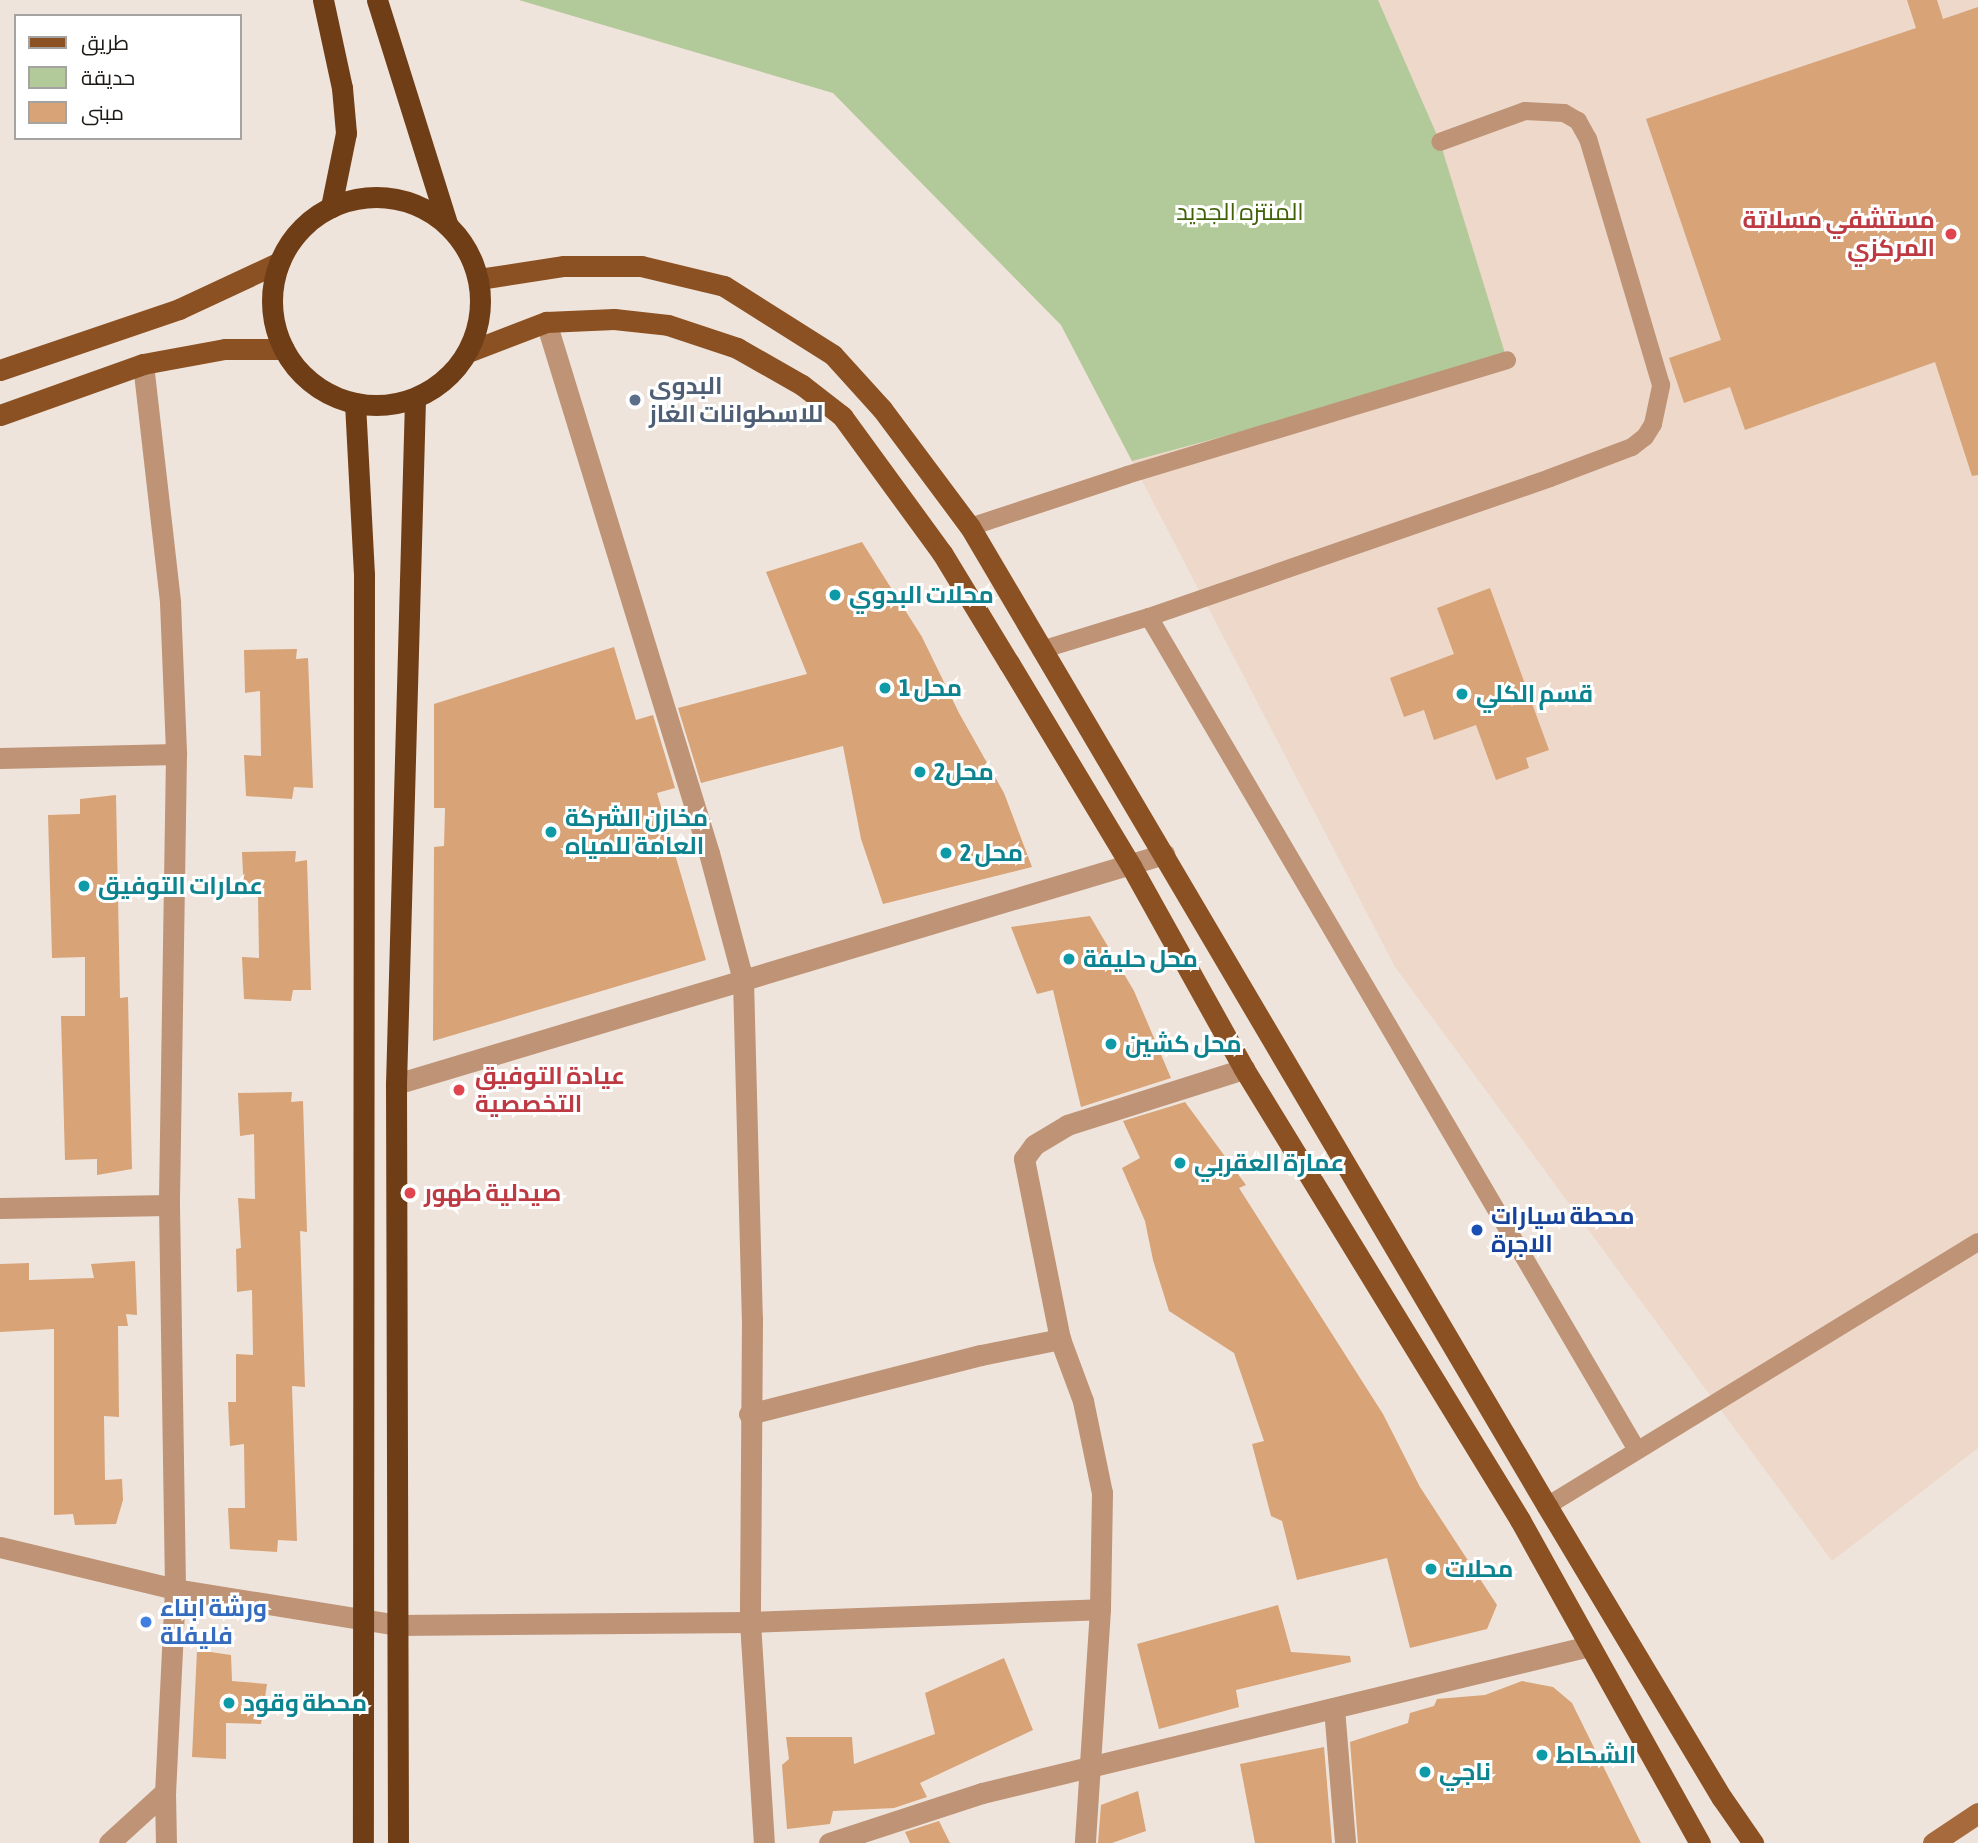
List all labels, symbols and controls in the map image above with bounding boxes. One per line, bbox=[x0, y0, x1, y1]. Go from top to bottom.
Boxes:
legend bbox=[14, 14, 242, 140]
text: طريق bbox=[81, 30, 129, 54]
text: حديقة bbox=[81, 65, 135, 89]
text: مبنى bbox=[81, 100, 124, 124]
park label: المنتزه الجديد bbox=[1176, 198, 1304, 226]
place label: مستشفي مسلاتة المركزي bbox=[1743, 206, 1935, 262]
marker: مستشفي مسلاتة المركزي bbox=[1941, 224, 1961, 244]
place label: البدوي للاسطوانات الغاز bbox=[649, 372, 823, 428]
marker: البدوي للاسطوانات الغاز bbox=[627, 392, 643, 408]
place label: محلات البدوي bbox=[849, 581, 994, 609]
marker: محلات البدوي bbox=[827, 587, 843, 603]
place label: محل 1 bbox=[899, 674, 962, 702]
marker: محل 1 bbox=[877, 680, 893, 696]
place label: قسم الكلي bbox=[1476, 680, 1593, 708]
marker: قسم الكلي bbox=[1454, 686, 1470, 702]
place label: محل2 bbox=[934, 758, 994, 786]
marker: محل2 bbox=[912, 764, 928, 780]
place label: مخازن الشركة العامة للمياه bbox=[565, 804, 708, 860]
marker: مخازن الشركة العامة للمياه bbox=[543, 824, 559, 840]
place label: محل 2 bbox=[960, 839, 1023, 867]
marker: محل 2 bbox=[938, 845, 954, 861]
place label: عمارات التوفيق bbox=[98, 872, 263, 900]
marker: عمارات التوفيق bbox=[76, 878, 92, 894]
place label: محل حليفة bbox=[1083, 945, 1198, 973]
marker: محل حليفة bbox=[1061, 951, 1077, 967]
place label: محل كشين bbox=[1125, 1030, 1242, 1058]
marker: محل كشين bbox=[1103, 1036, 1119, 1052]
place label: عيادة التوفيق التخصصية bbox=[475, 1062, 625, 1118]
marker: عيادة التوفيق التخصصية bbox=[449, 1080, 469, 1100]
place label: عمارة العقربي bbox=[1194, 1149, 1344, 1177]
marker: عمارة العقربي bbox=[1172, 1155, 1188, 1171]
place label: صيدلية طهور bbox=[424, 1179, 561, 1207]
marker: صيدلية طهور bbox=[402, 1185, 418, 1201]
place label: محطة سيارات الاجرة bbox=[1491, 1202, 1635, 1258]
marker: محطة سيارات الاجرة bbox=[1469, 1222, 1485, 1238]
place label: محلات bbox=[1445, 1555, 1513, 1583]
marker: محلات bbox=[1423, 1561, 1439, 1577]
place label: ورشة ابناء فليفلة bbox=[160, 1594, 267, 1650]
marker: ورشة ابناء فليفلة bbox=[138, 1614, 154, 1630]
place label: محطة وقود bbox=[243, 1689, 367, 1717]
marker: محطة وقود bbox=[221, 1695, 237, 1711]
place label: الشحاط bbox=[1556, 1741, 1636, 1769]
marker: الشحاط bbox=[1534, 1747, 1550, 1763]
place label: ناجي bbox=[1439, 1758, 1491, 1786]
marker: ناجي bbox=[1417, 1764, 1433, 1780]

